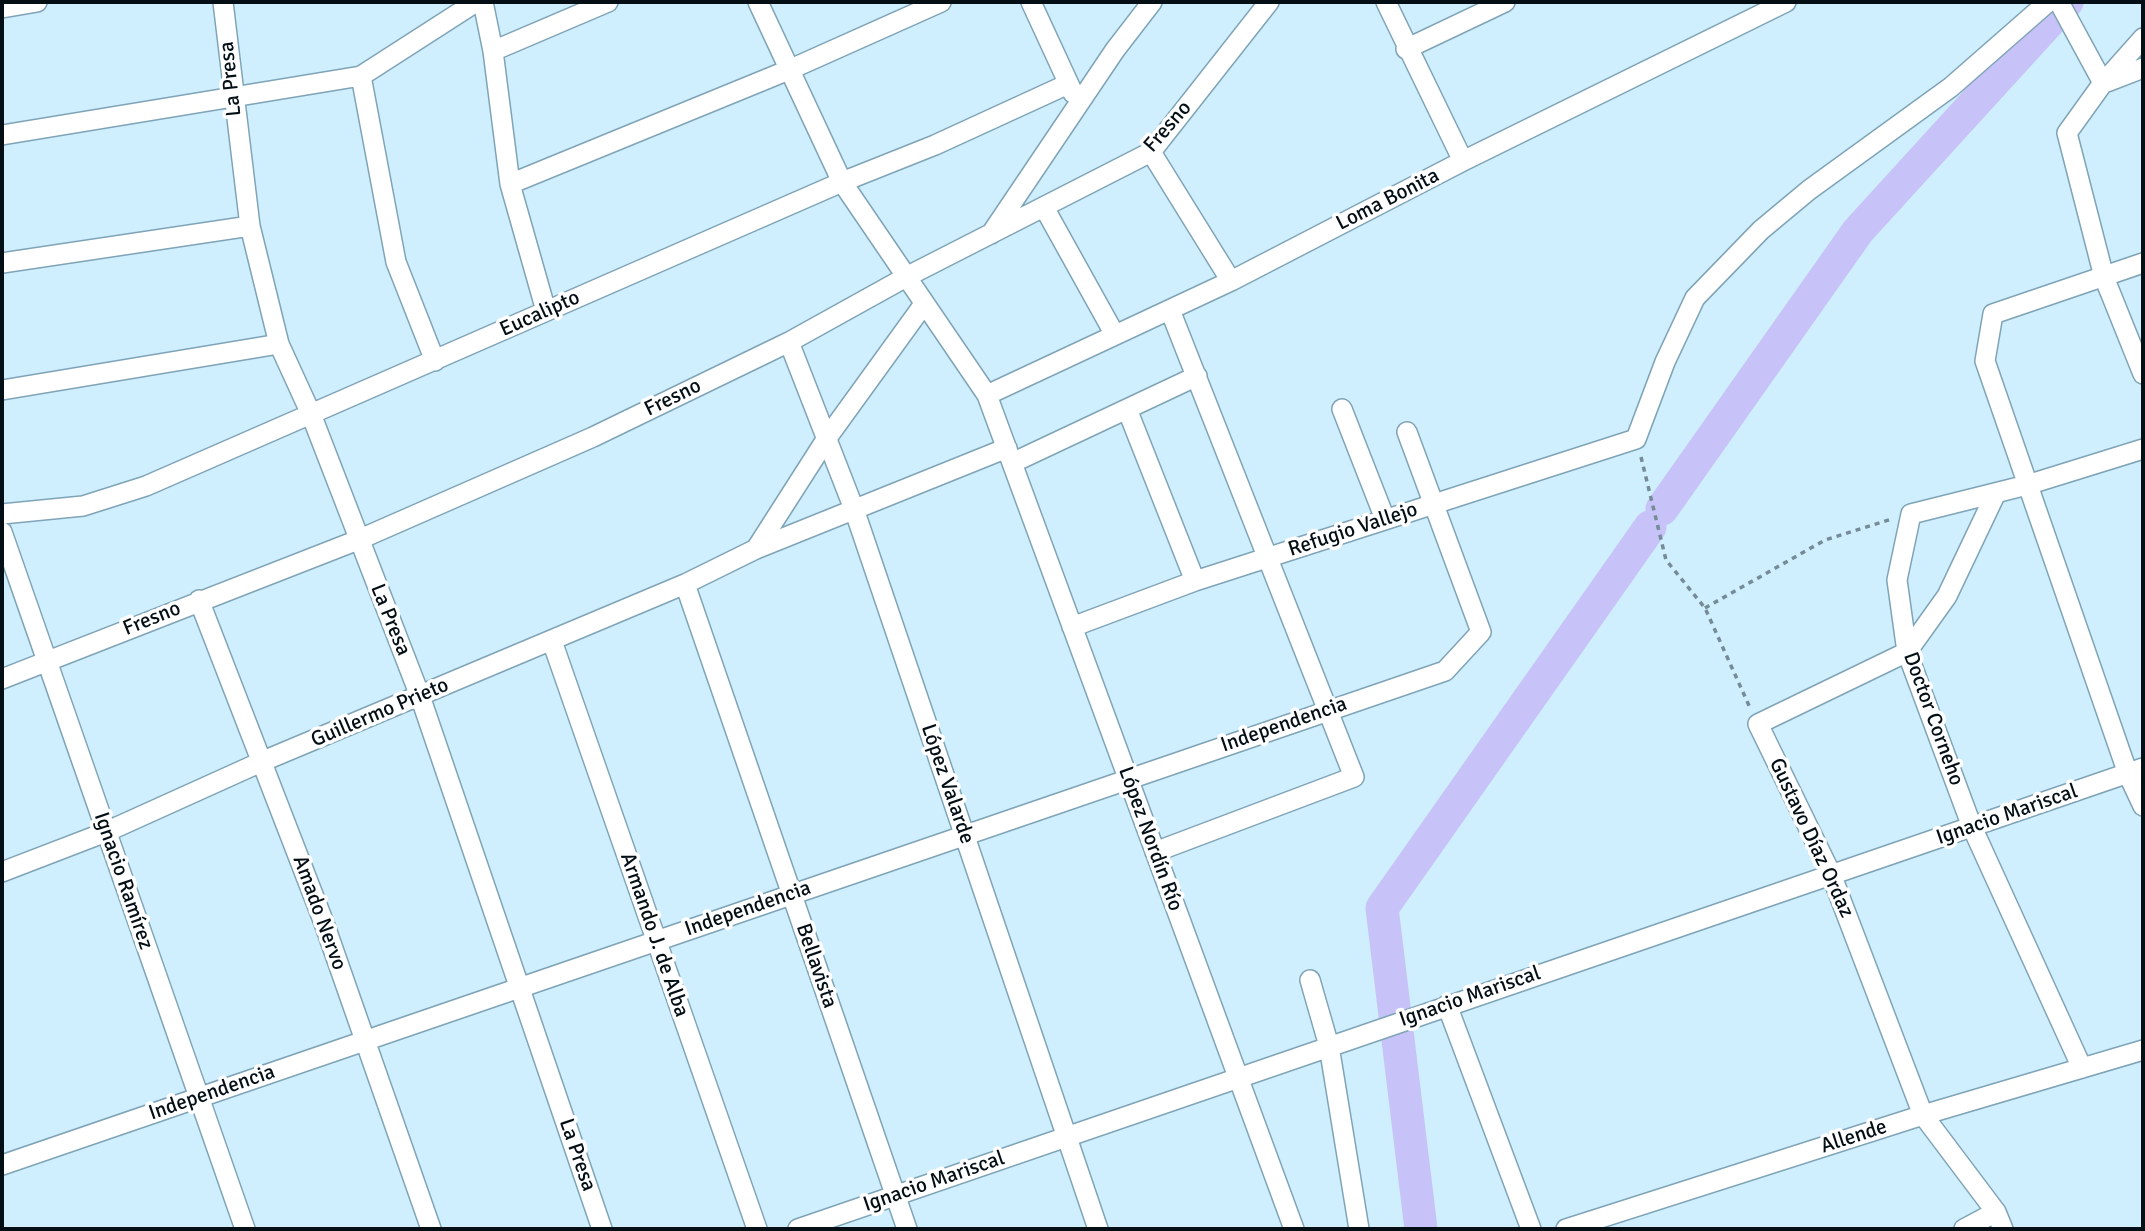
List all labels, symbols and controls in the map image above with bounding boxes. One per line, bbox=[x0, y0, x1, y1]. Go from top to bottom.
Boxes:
street label: La Presa bbox=[215, 40, 247, 118]
street label: Fresno bbox=[1139, 96, 1197, 158]
street label: Loma Bonita bbox=[1332, 163, 1444, 237]
street label: Eucalipto bbox=[496, 285, 584, 343]
street label: Fresno bbox=[641, 374, 705, 422]
street label: Refugio Vallejo bbox=[1285, 497, 1421, 563]
street label: La Presa bbox=[364, 580, 416, 660]
street label: Fresno bbox=[120, 596, 184, 642]
street label: Doctor Corneho bbox=[1897, 649, 1969, 789]
street label: Guillermo Prieto bbox=[307, 673, 453, 753]
street label: Independencia bbox=[1218, 692, 1350, 758]
street label: López Valarde bbox=[915, 721, 979, 847]
street label: Gustavo Díaz Ordaz bbox=[1763, 754, 1859, 922]
street label: López Nordín Río bbox=[1112, 763, 1188, 915]
street label: Ignacio Mariscal bbox=[1933, 779, 2081, 851]
street label: Ignacio Ramírez bbox=[88, 809, 158, 953]
street label: Armando J. de Alba bbox=[614, 850, 694, 1020]
street label: Amado Nervo bbox=[287, 852, 351, 974]
street label: Independencia bbox=[682, 876, 814, 942]
street label: Bellavista bbox=[790, 920, 842, 1012]
street label: Ignacio Mariscal bbox=[1396, 961, 1544, 1033]
street label: Independencia bbox=[146, 1060, 278, 1126]
street label: Allende bbox=[1818, 1114, 1890, 1160]
street label: La Presa bbox=[553, 1115, 601, 1195]
street label: Ignacio Mariscal bbox=[860, 1146, 1008, 1218]

